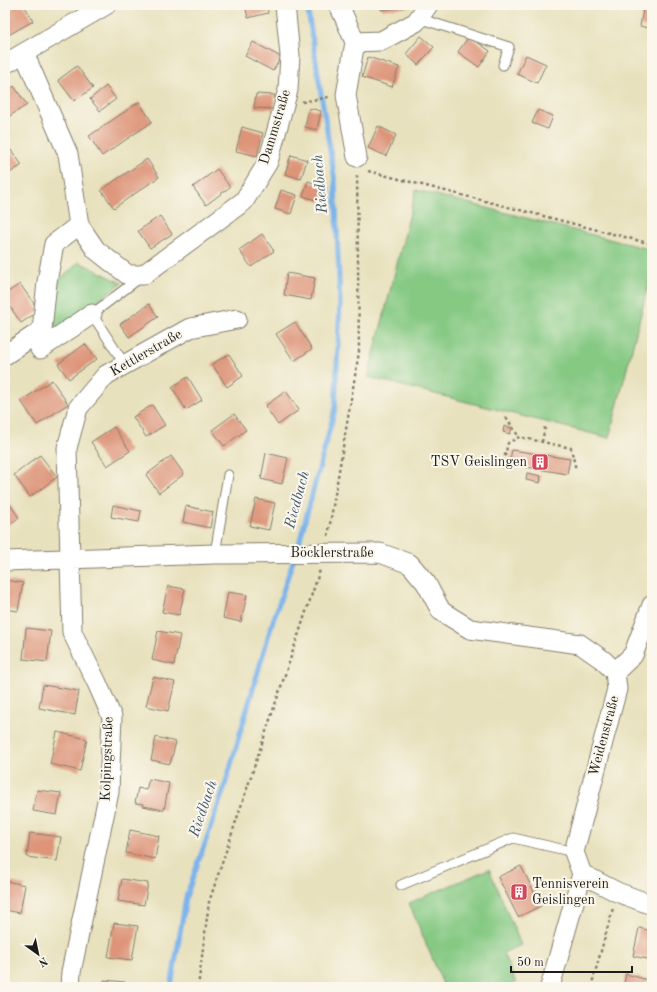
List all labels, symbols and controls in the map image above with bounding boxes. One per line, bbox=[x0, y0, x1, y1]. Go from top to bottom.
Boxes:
street label: Dammstraße bbox=[257, 88, 293, 166]
water label: Riedbach bbox=[311, 154, 331, 215]
street label: Kettlerstraße bbox=[108, 327, 184, 379]
building icon: TSV Geislingen bbox=[530, 452, 550, 472]
place label: TSV Geislingen bbox=[431, 455, 527, 469]
water label: Riedbach bbox=[283, 469, 313, 531]
street label: Böcklerstraße bbox=[290, 546, 374, 560]
street label: Weidenstraße bbox=[587, 694, 621, 778]
street label: Kolpingstraße bbox=[99, 716, 115, 802]
water label: Riedbach bbox=[187, 778, 221, 840]
place label: Tennisverein Geislingen bbox=[532, 877, 610, 907]
building icon: Tennisverein Geislingen bbox=[509, 882, 529, 902]
north arrow bbox=[18, 934, 58, 974]
scale bar bbox=[511, 948, 632, 974]
text: N bbox=[36, 954, 49, 968]
text: 50 m bbox=[517, 956, 544, 969]

